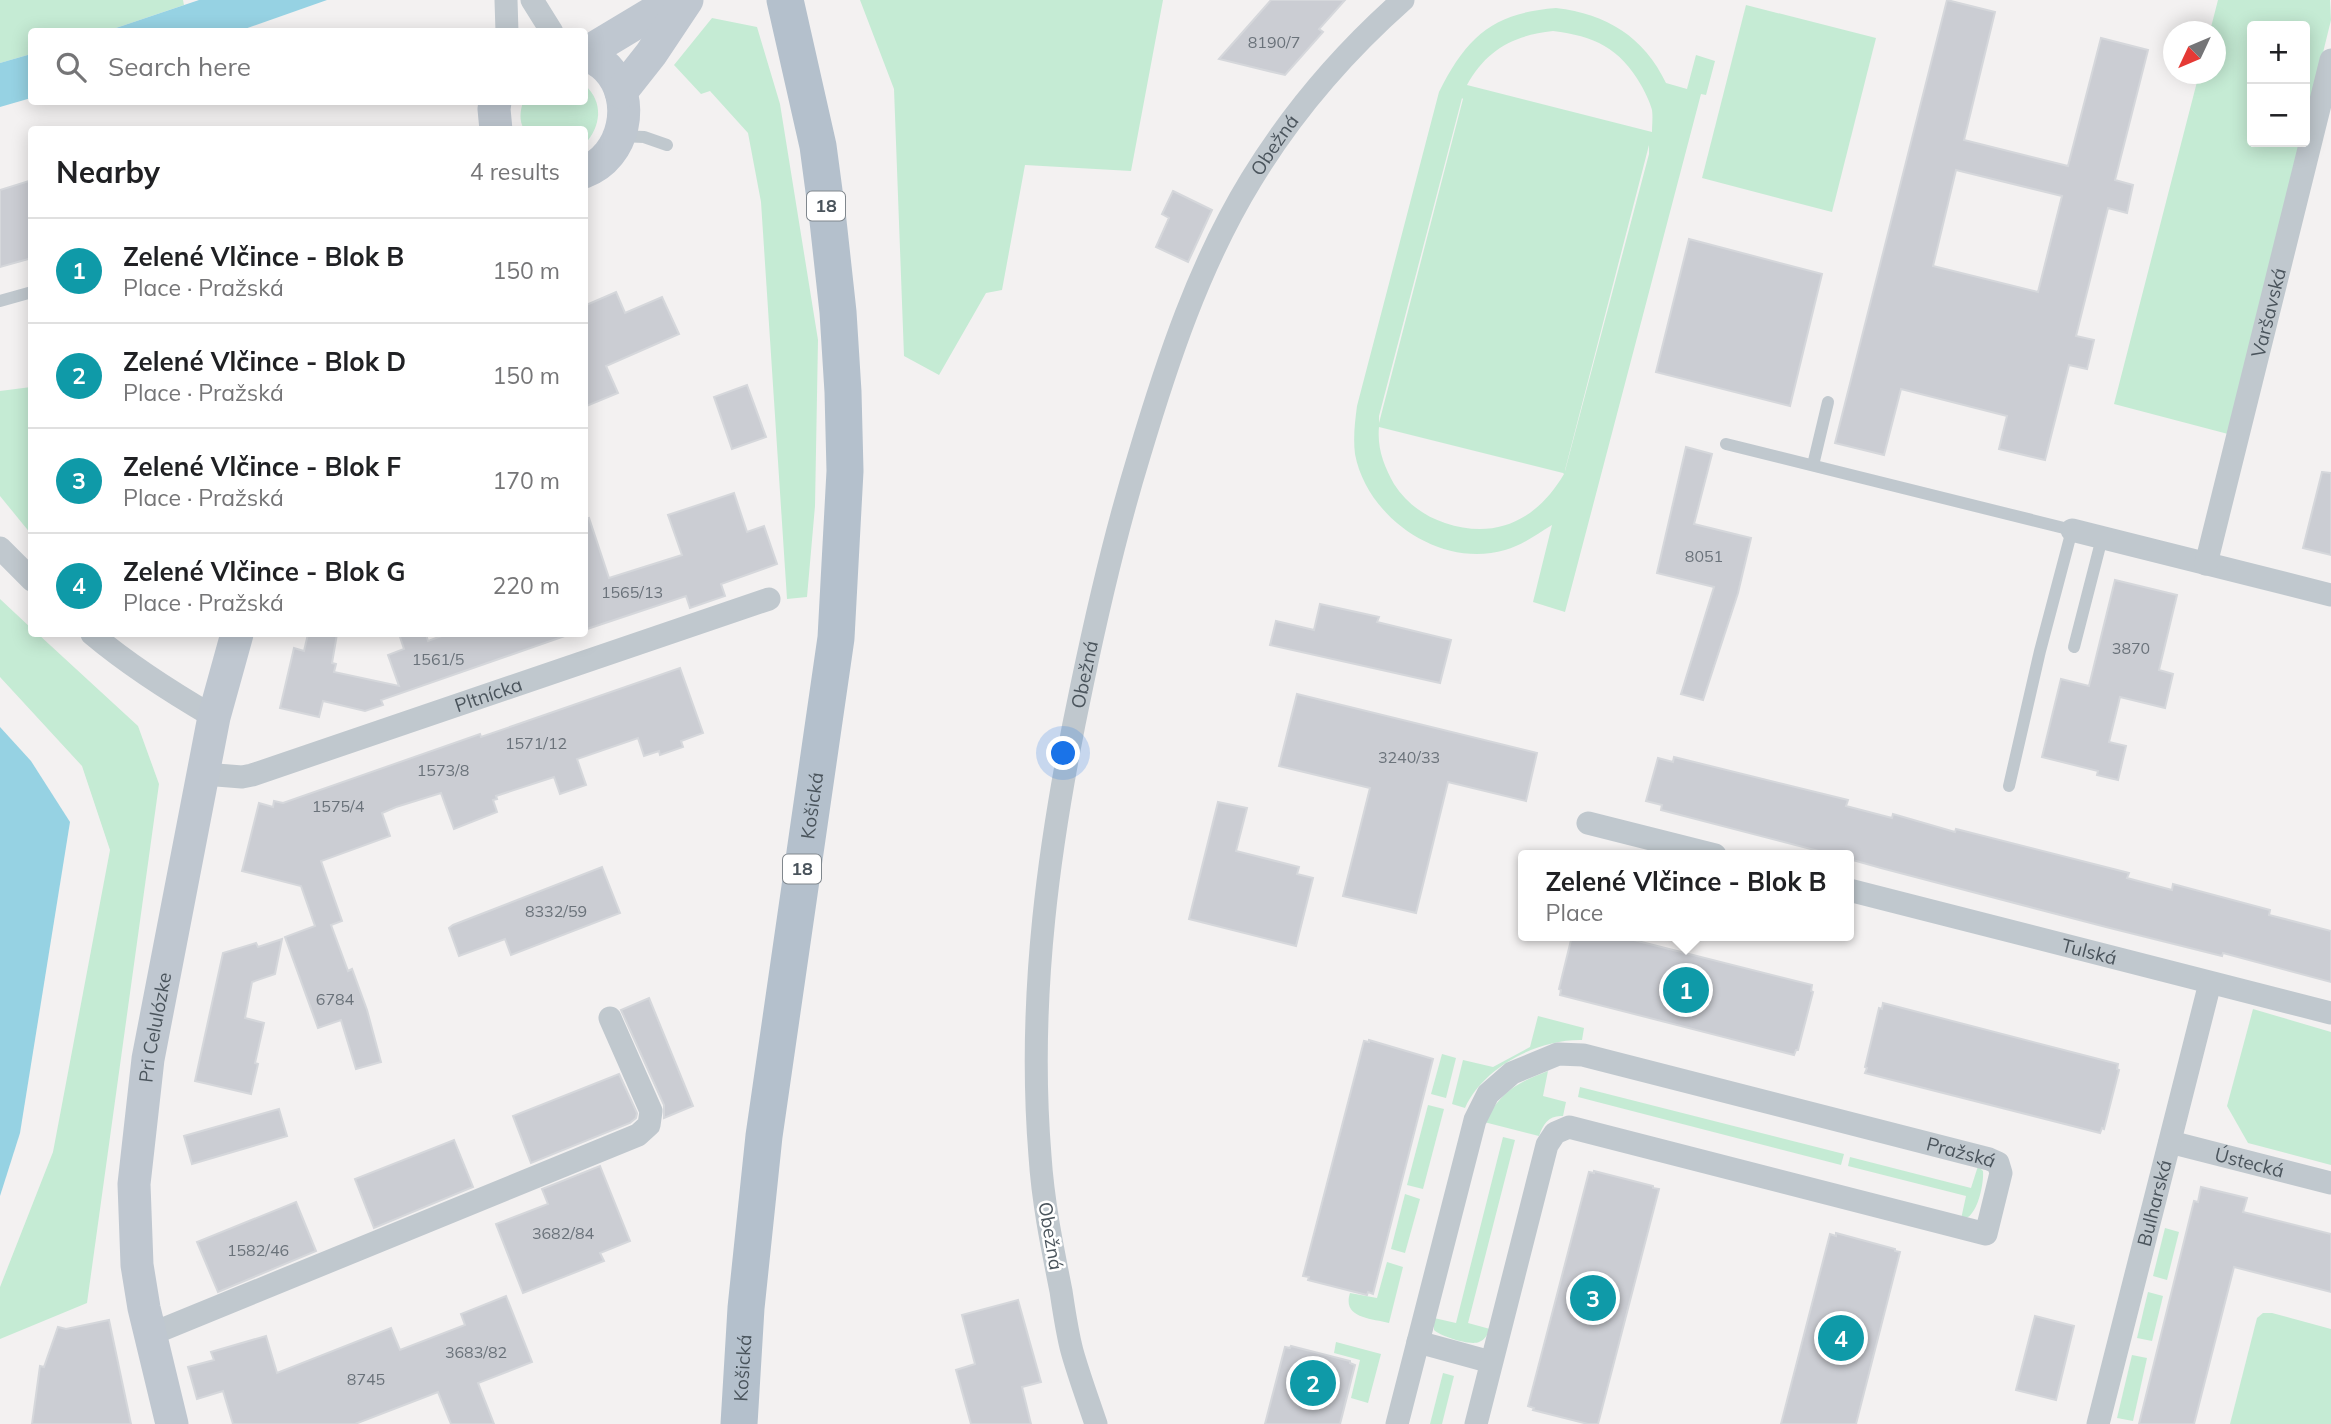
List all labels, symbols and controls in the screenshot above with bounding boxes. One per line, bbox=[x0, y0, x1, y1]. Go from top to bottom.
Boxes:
north arrow bbox=[2163, 21, 2226, 84]
map controls bbox=[2247, 21, 2310, 147]
button: + bbox=[2247, 21, 2310, 84]
search box bbox=[28, 28, 588, 105]
house number: 8190/7 bbox=[1248, 32, 1300, 52]
icon: search bbox=[52, 48, 90, 86]
text: Search here bbox=[108, 50, 251, 83]
button: − bbox=[2247, 84, 2310, 147]
street label: Obežná bbox=[1245, 110, 1304, 180]
text: Nearby bbox=[56, 153, 160, 191]
text: 4 results bbox=[470, 157, 560, 186]
road number: 18 bbox=[807, 191, 845, 220]
text: Zelené Vlčince - Blok B bbox=[123, 240, 404, 273]
text: 1 bbox=[72, 256, 86, 285]
text: 150 m bbox=[492, 256, 560, 285]
street label: Varšavská bbox=[2246, 265, 2291, 360]
text: Place · Pražská bbox=[123, 273, 284, 302]
text: Zelené Vlčince - Blok D bbox=[123, 345, 406, 378]
text: 2 bbox=[72, 361, 86, 390]
text: 150 m bbox=[492, 361, 560, 390]
text: Place · Pražská bbox=[123, 378, 284, 407]
text: Zelené Vlčince - Blok F bbox=[123, 450, 401, 483]
text: 3 bbox=[72, 466, 86, 495]
text: 170 m bbox=[492, 466, 560, 495]
text: Place · Pražská bbox=[123, 483, 284, 512]
house number: 8051 bbox=[1685, 546, 1723, 566]
text: Zelené Vlčince - Blok G bbox=[123, 555, 405, 588]
text: 4 bbox=[72, 571, 86, 600]
text: 220 m bbox=[492, 571, 560, 600]
house number: 1565/13 bbox=[601, 582, 663, 602]
text: Place · Pražská bbox=[123, 588, 284, 617]
street label: Obežná bbox=[1065, 638, 1103, 710]
house number: 3870 bbox=[2112, 638, 2150, 658]
house number: 1561/5 bbox=[412, 649, 464, 669]
street label: Pltnícka bbox=[451, 672, 525, 717]
house number: 1571/12 bbox=[505, 733, 567, 753]
your location bbox=[1046, 736, 1080, 770]
house number: 3240/33 bbox=[1378, 747, 1440, 767]
house number: 1573/8 bbox=[417, 760, 469, 780]
street label: Košická bbox=[795, 771, 828, 841]
house number: 1575/4 bbox=[312, 796, 365, 816]
popup bbox=[1518, 850, 1854, 941]
road number: 18 bbox=[783, 854, 821, 884]
text: Zelené Vlčince - Blok B bbox=[1545, 865, 1827, 898]
text: Place bbox=[1545, 898, 1603, 927]
house number: 8332/59 bbox=[525, 901, 587, 921]
street label: Tulská bbox=[2059, 933, 2120, 970]
pin: 1 bbox=[1663, 964, 1709, 1016]
street label: Pri Celulózke bbox=[133, 970, 176, 1084]
house number: 6784 bbox=[316, 989, 355, 1009]
street label: Pražská bbox=[1924, 1131, 2000, 1173]
street label: Ústecká bbox=[2212, 1142, 2287, 1183]
street label: Bulharská bbox=[2132, 1157, 2177, 1249]
street label: Obežná bbox=[1033, 1200, 1069, 1272]
house number: 3682/84 bbox=[532, 1223, 594, 1243]
house number: 1582/46 bbox=[227, 1240, 289, 1260]
pin: 3 bbox=[1570, 1272, 1616, 1324]
pin: 4 bbox=[1818, 1312, 1864, 1364]
street label: Košická bbox=[728, 1334, 756, 1402]
house number: 3683/82 bbox=[445, 1342, 507, 1362]
pin: 2 bbox=[1290, 1357, 1336, 1409]
house number: 8745 bbox=[347, 1369, 385, 1389]

